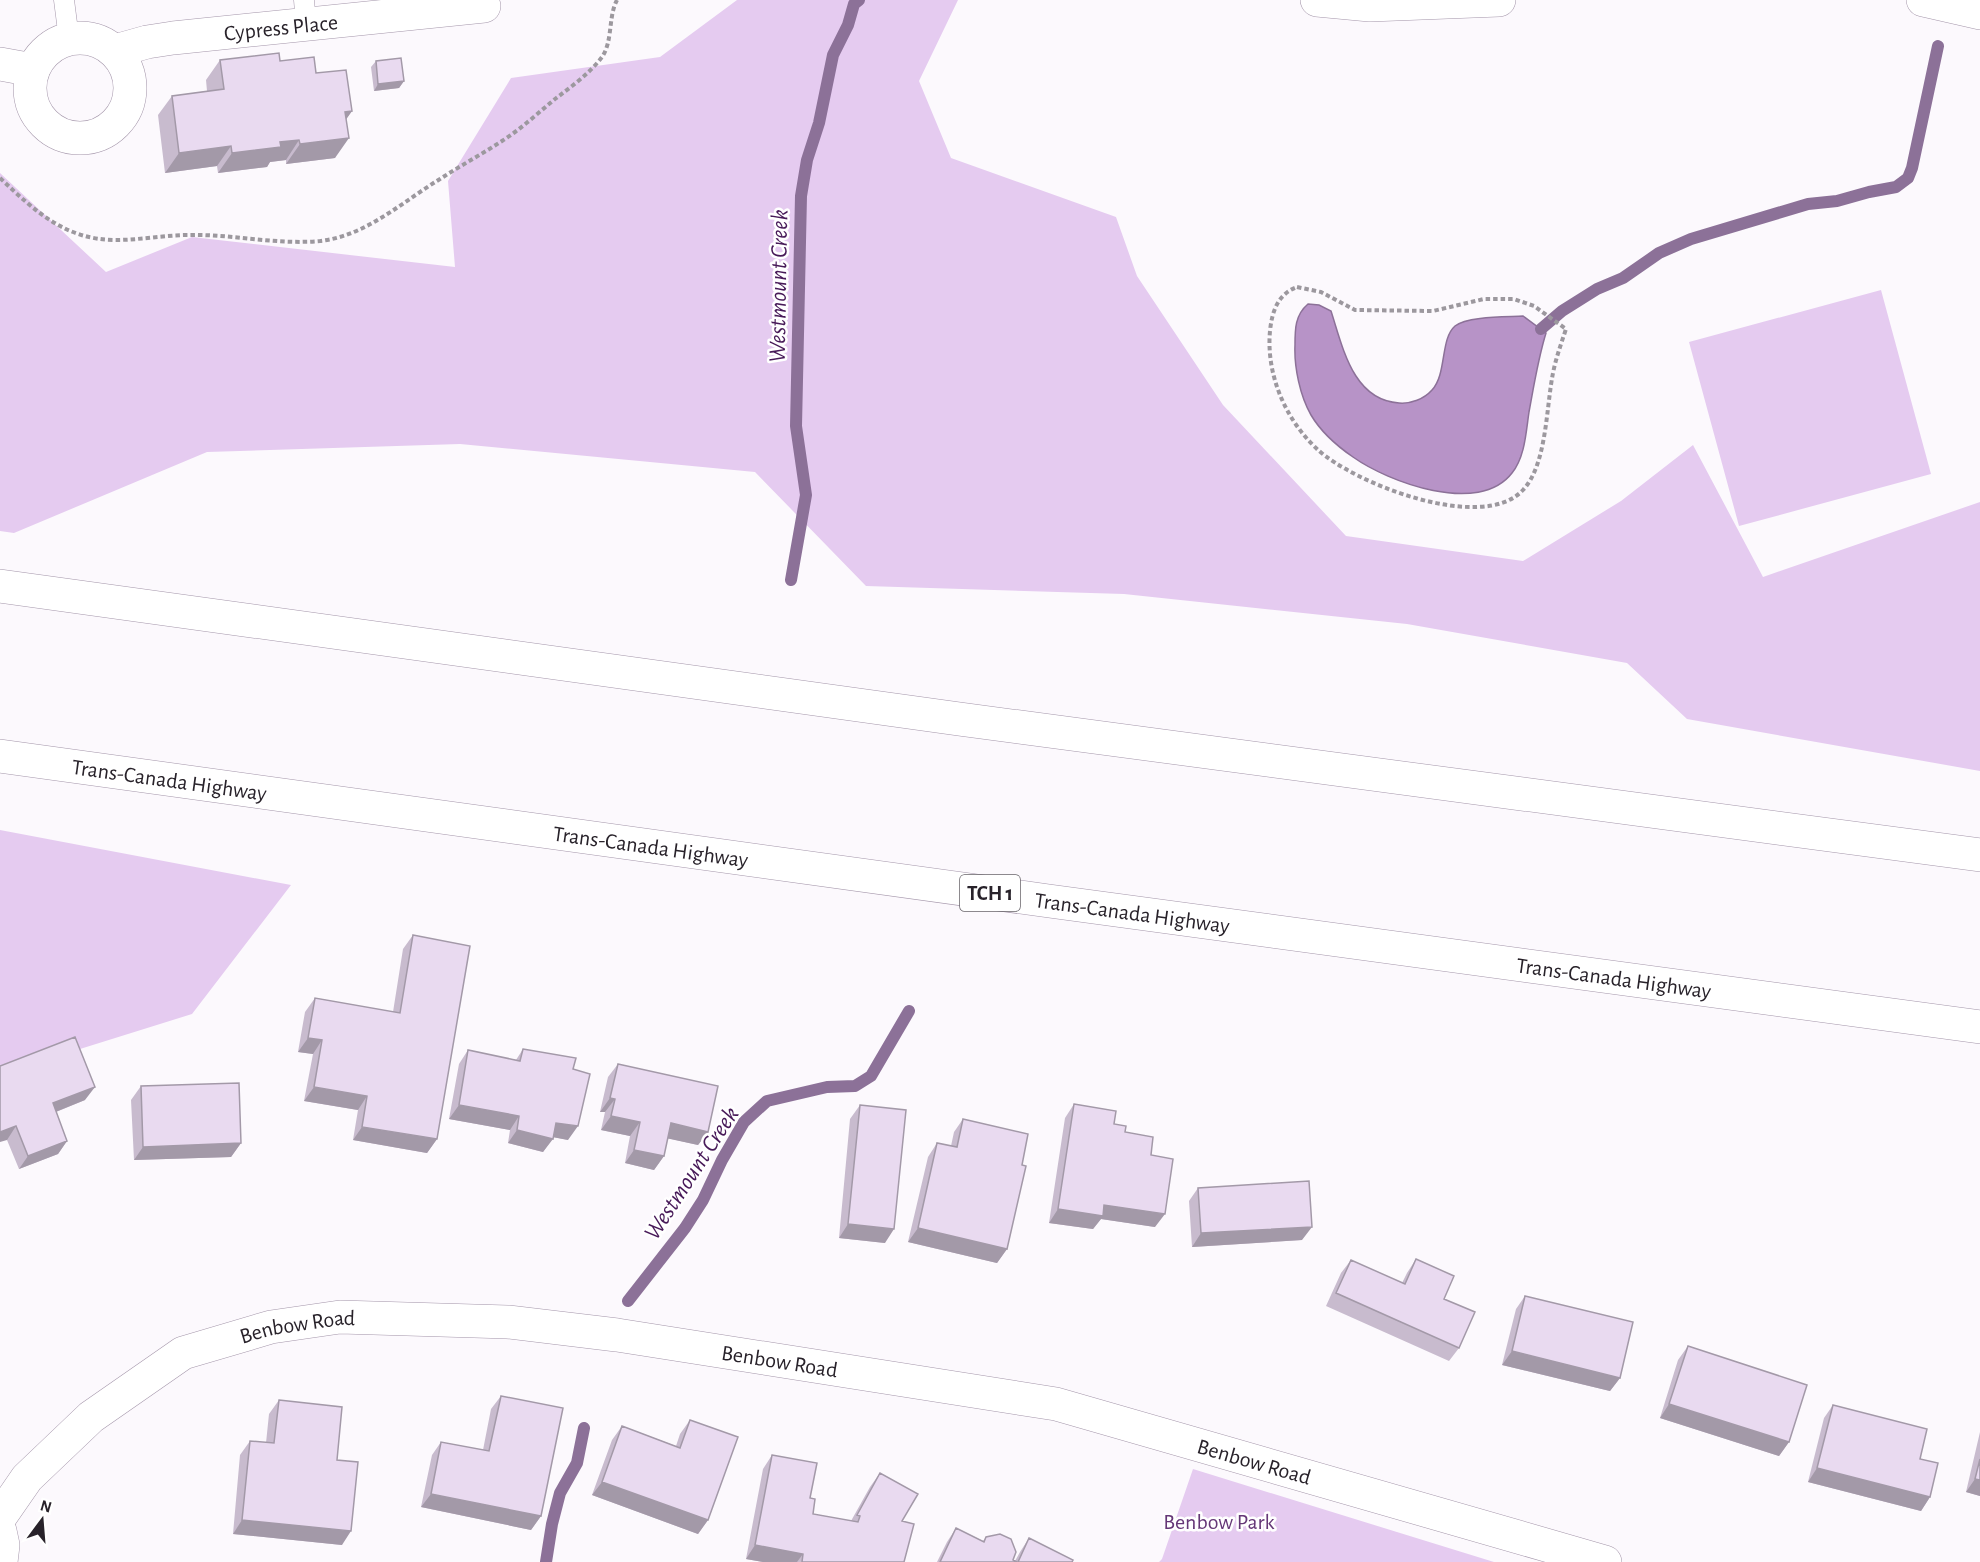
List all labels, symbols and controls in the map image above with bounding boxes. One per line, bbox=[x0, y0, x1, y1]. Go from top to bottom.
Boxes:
street label: Cypress Place bbox=[223, 11, 339, 45]
water label: Westmount Creek bbox=[766, 209, 792, 363]
street label: Trans-Canada Highway bbox=[70, 756, 269, 805]
street label: Trans-Canada Highway bbox=[552, 823, 750, 871]
road number: TCH 1 bbox=[960, 875, 1020, 911]
street label: Trans-Canada Highway bbox=[1033, 889, 1232, 937]
street label: Trans-Canada Highway bbox=[1515, 954, 1713, 1003]
water label: Westmount Creek bbox=[640, 1103, 744, 1244]
street label: Benbow Road bbox=[237, 1307, 355, 1348]
street label: Benbow Road bbox=[720, 1342, 839, 1382]
street label: Benbow Road bbox=[1195, 1435, 1313, 1489]
north arrow bbox=[12, 1490, 72, 1550]
text: N bbox=[38, 1497, 53, 1516]
park label: Benbow Park bbox=[1163, 1511, 1275, 1533]

